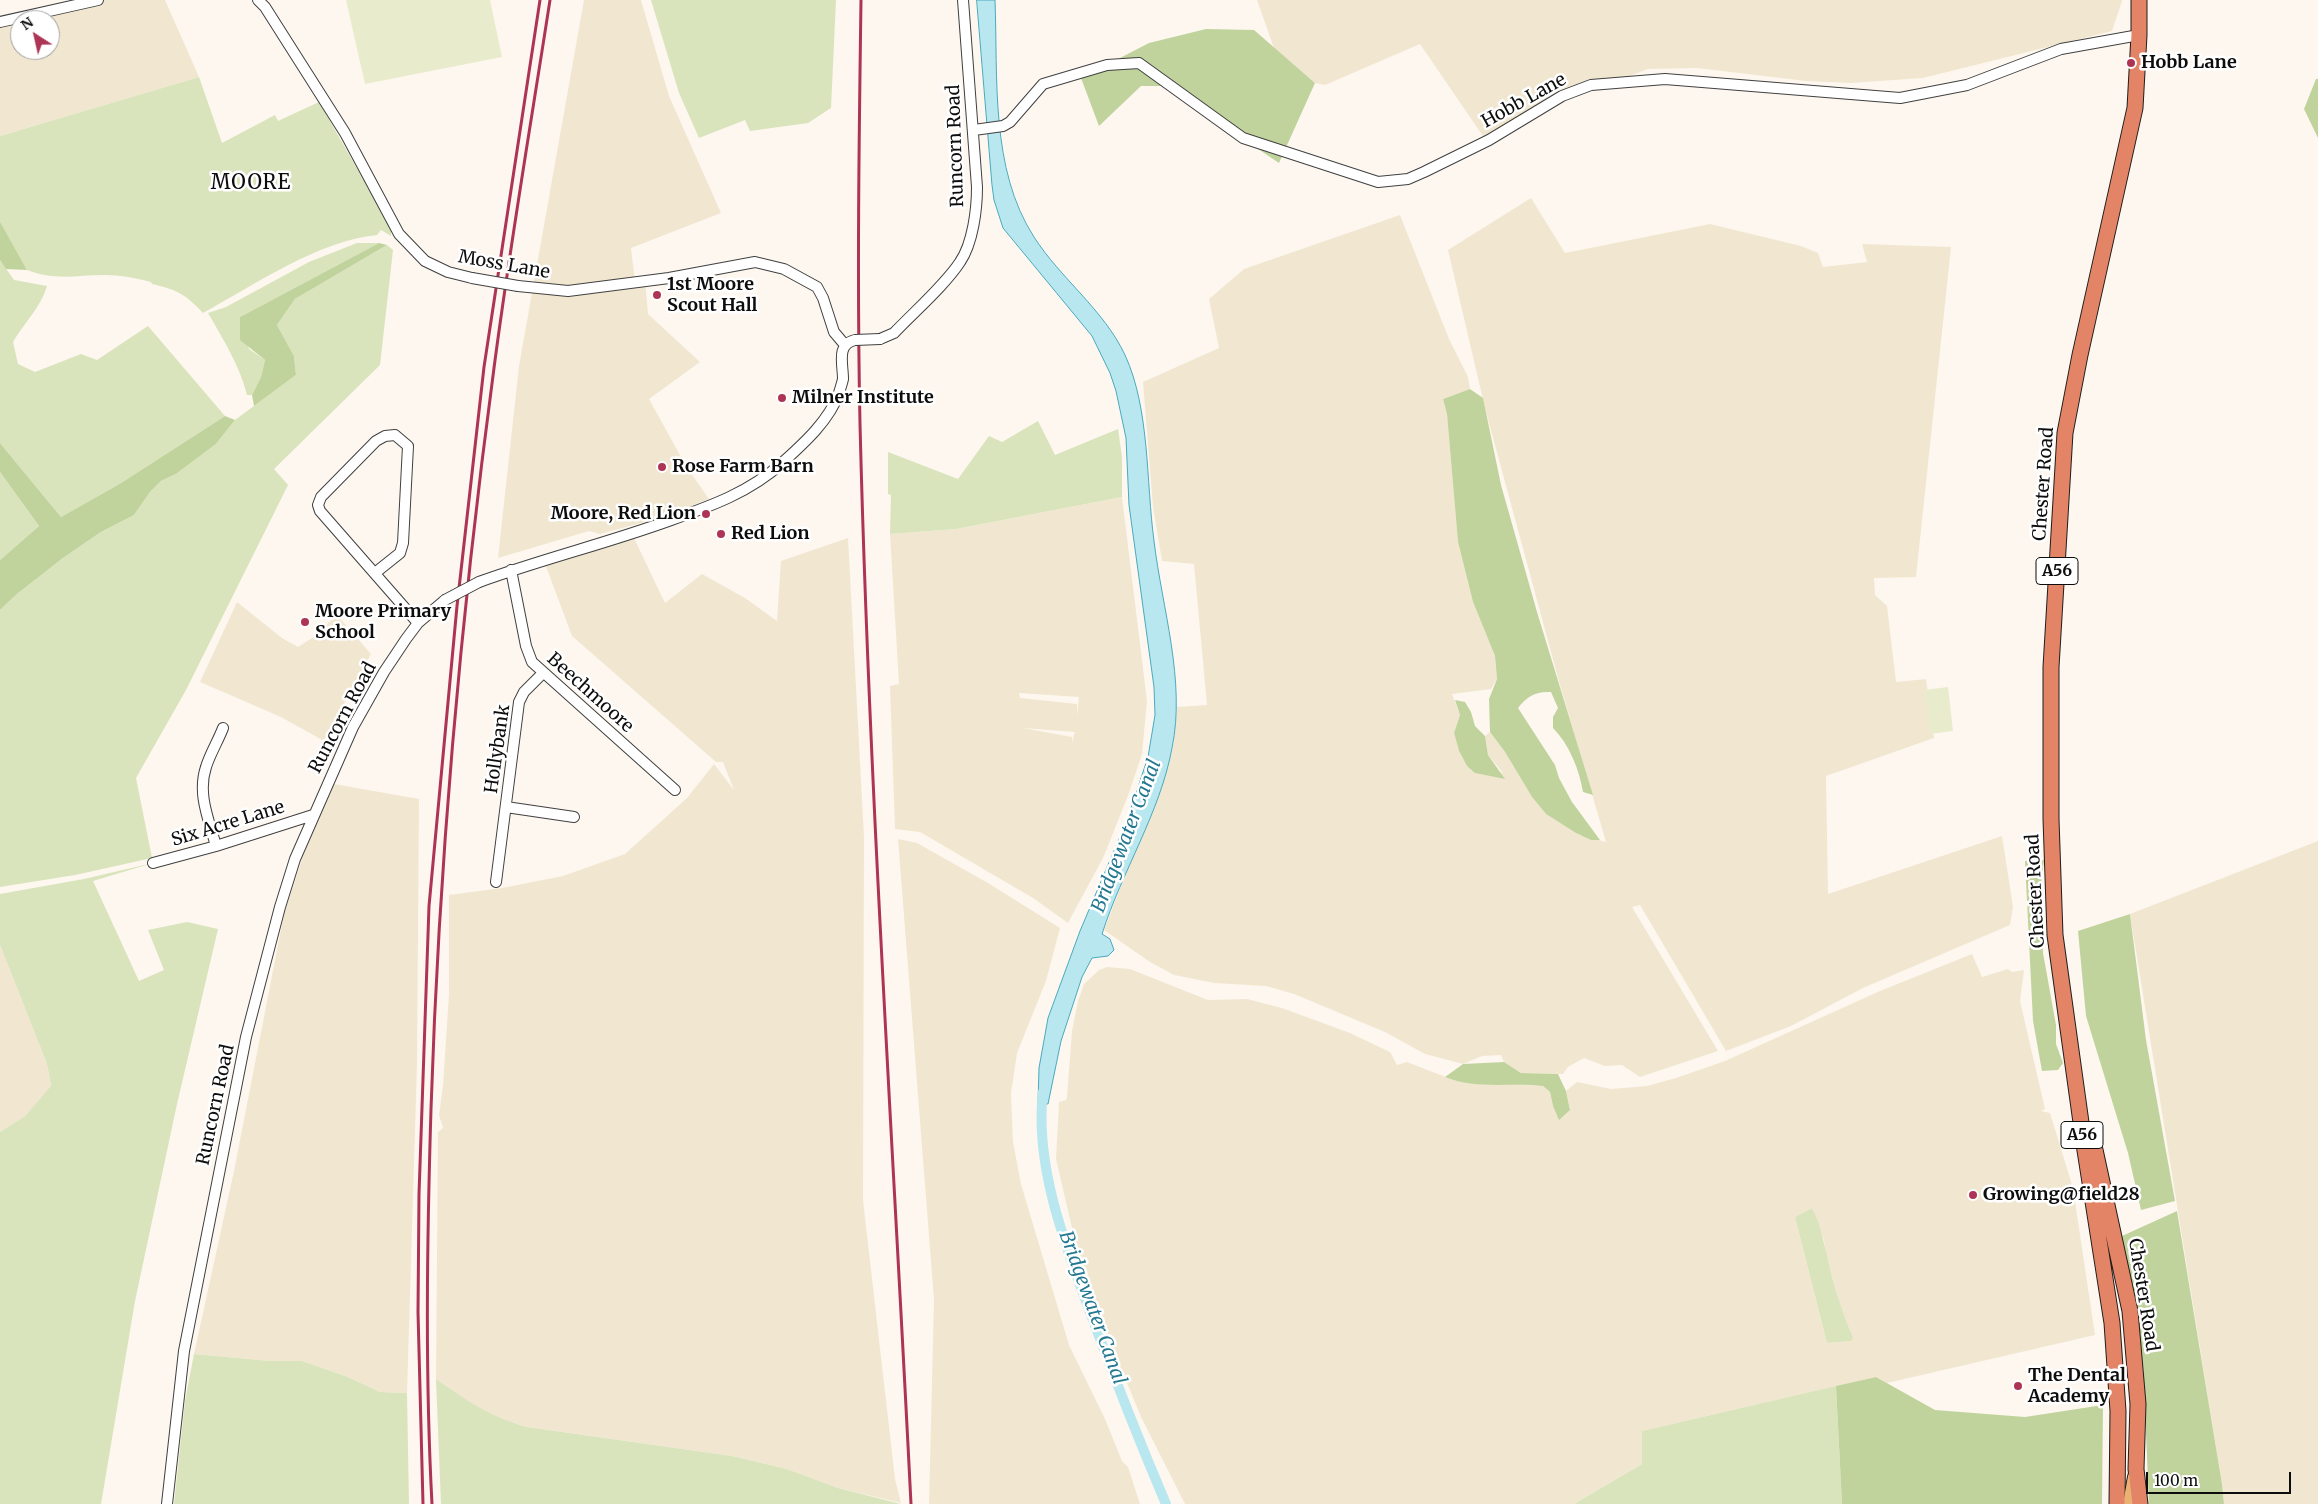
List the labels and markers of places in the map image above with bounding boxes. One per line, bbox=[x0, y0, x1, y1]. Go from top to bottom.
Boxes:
place label: Hobb Lane bbox=[2141, 52, 2237, 74]
marker: Hobb Lane bbox=[2125, 57, 2137, 69]
place label: 1st Moore Scout Hall bbox=[667, 274, 757, 316]
marker: 1st Moore Scout Hall bbox=[651, 289, 663, 301]
place label: Milner Institute bbox=[792, 387, 934, 409]
marker: Milner Institute bbox=[776, 392, 788, 404]
place label: Rose Farm Barn bbox=[672, 456, 814, 478]
marker: Rose Farm Barn bbox=[656, 461, 668, 473]
place label: Moore, Red Lion bbox=[551, 503, 696, 525]
marker: Moore, Red Lion bbox=[700, 508, 712, 520]
place label: Red Lion bbox=[731, 523, 810, 545]
marker: Red Lion bbox=[715, 528, 727, 540]
place label: Moore Primary School bbox=[315, 601, 451, 644]
marker: Moore Primary School bbox=[299, 616, 311, 628]
place label: Growing@field28 bbox=[1983, 1184, 2140, 1206]
marker: Growing@field28 bbox=[1967, 1189, 1979, 1201]
place label: The Dental Academy bbox=[2028, 1365, 2126, 1408]
marker: The Dental Academy bbox=[2012, 1380, 2024, 1392]

